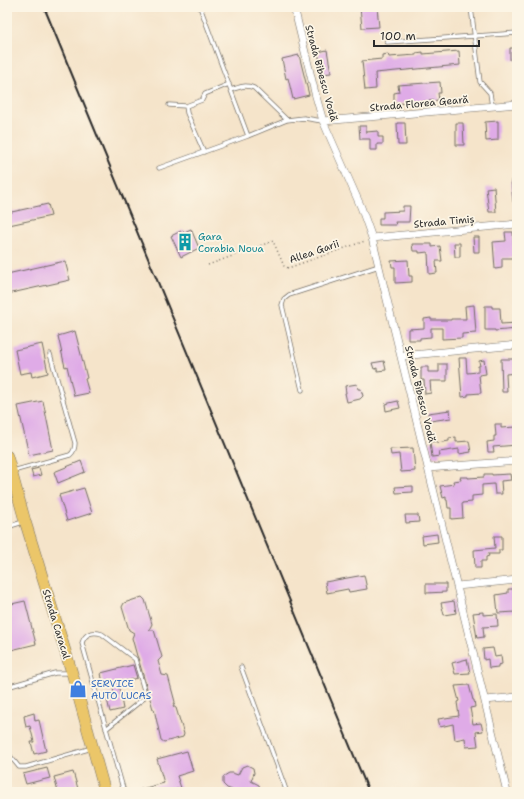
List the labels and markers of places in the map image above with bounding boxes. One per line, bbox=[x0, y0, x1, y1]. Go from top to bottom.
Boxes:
place label: Gara Corabia Noua bbox=[198, 230, 264, 255]
building icon: Gara Corabia Noua bbox=[175, 232, 195, 252]
place label: SERVICE AUTO LUCAS bbox=[91, 677, 152, 702]
shop icon: SERVICE AUTO LUCAS bbox=[68, 679, 88, 699]

